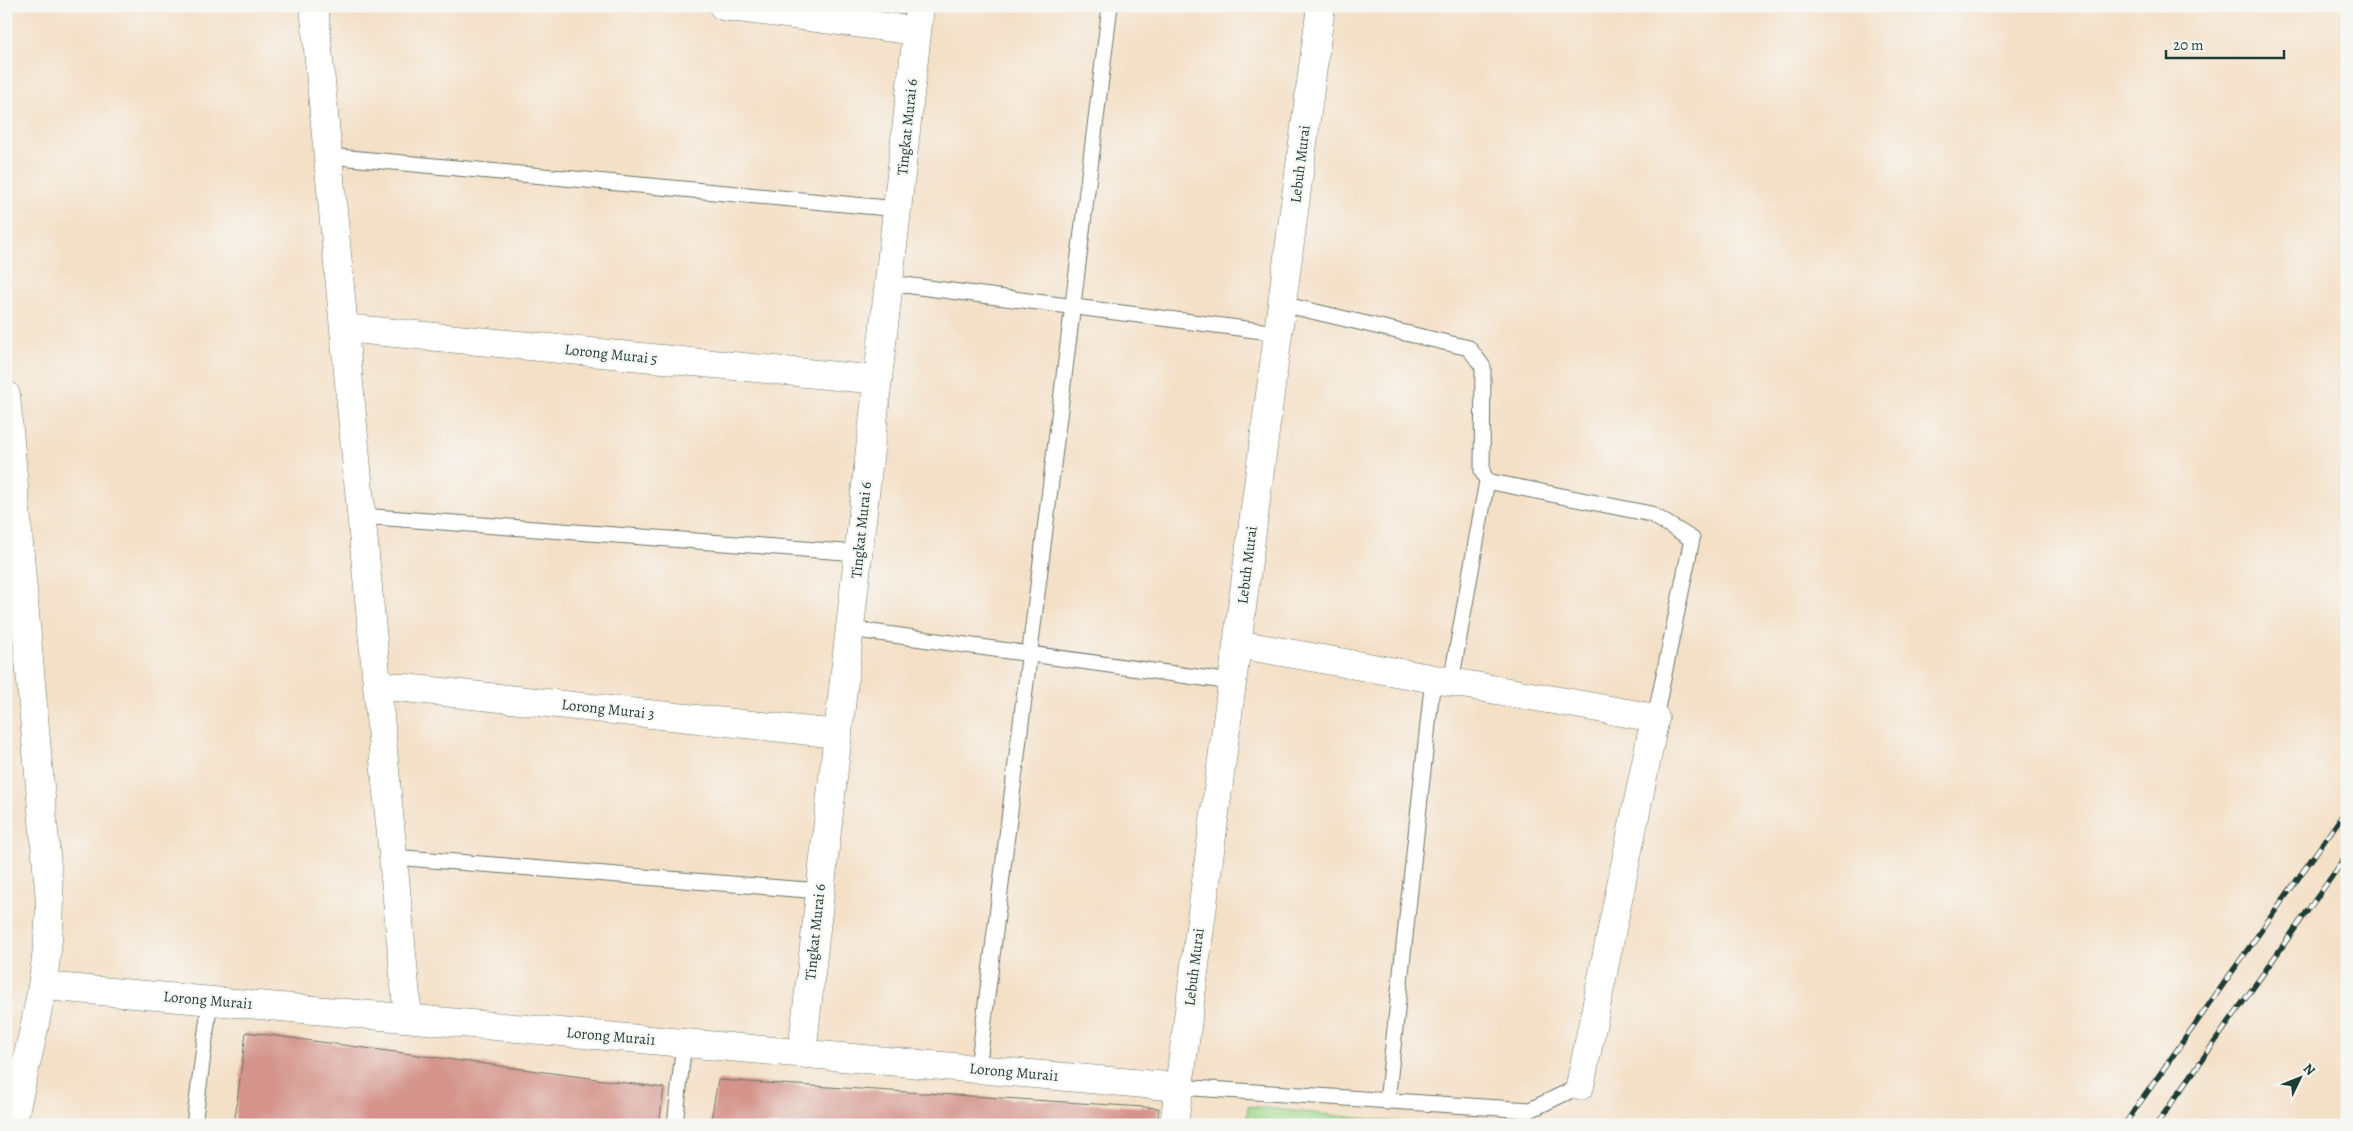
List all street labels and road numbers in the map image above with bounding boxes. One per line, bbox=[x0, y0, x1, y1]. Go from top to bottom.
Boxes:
street label: Tingkat Murai 6 bbox=[892, 78, 922, 176]
street label: Lebuh Murai bbox=[1285, 124, 1315, 204]
street label: Lorong Murai 5 bbox=[563, 339, 659, 369]
street label: Tingkat Murai 6 bbox=[846, 481, 876, 579]
street label: Lebuh Murai bbox=[1232, 525, 1262, 605]
street label: Lorong Murai 3 bbox=[561, 694, 655, 724]
street label: Tingkat Murai 6 bbox=[800, 883, 830, 981]
street label: Lebuh Murai bbox=[1179, 927, 1209, 1007]
street label: Lorong Murai1 bbox=[163, 986, 253, 1014]
street label: Lorong Murai1 bbox=[566, 1022, 656, 1050]
street label: Lorong Murai1 bbox=[969, 1058, 1059, 1086]

